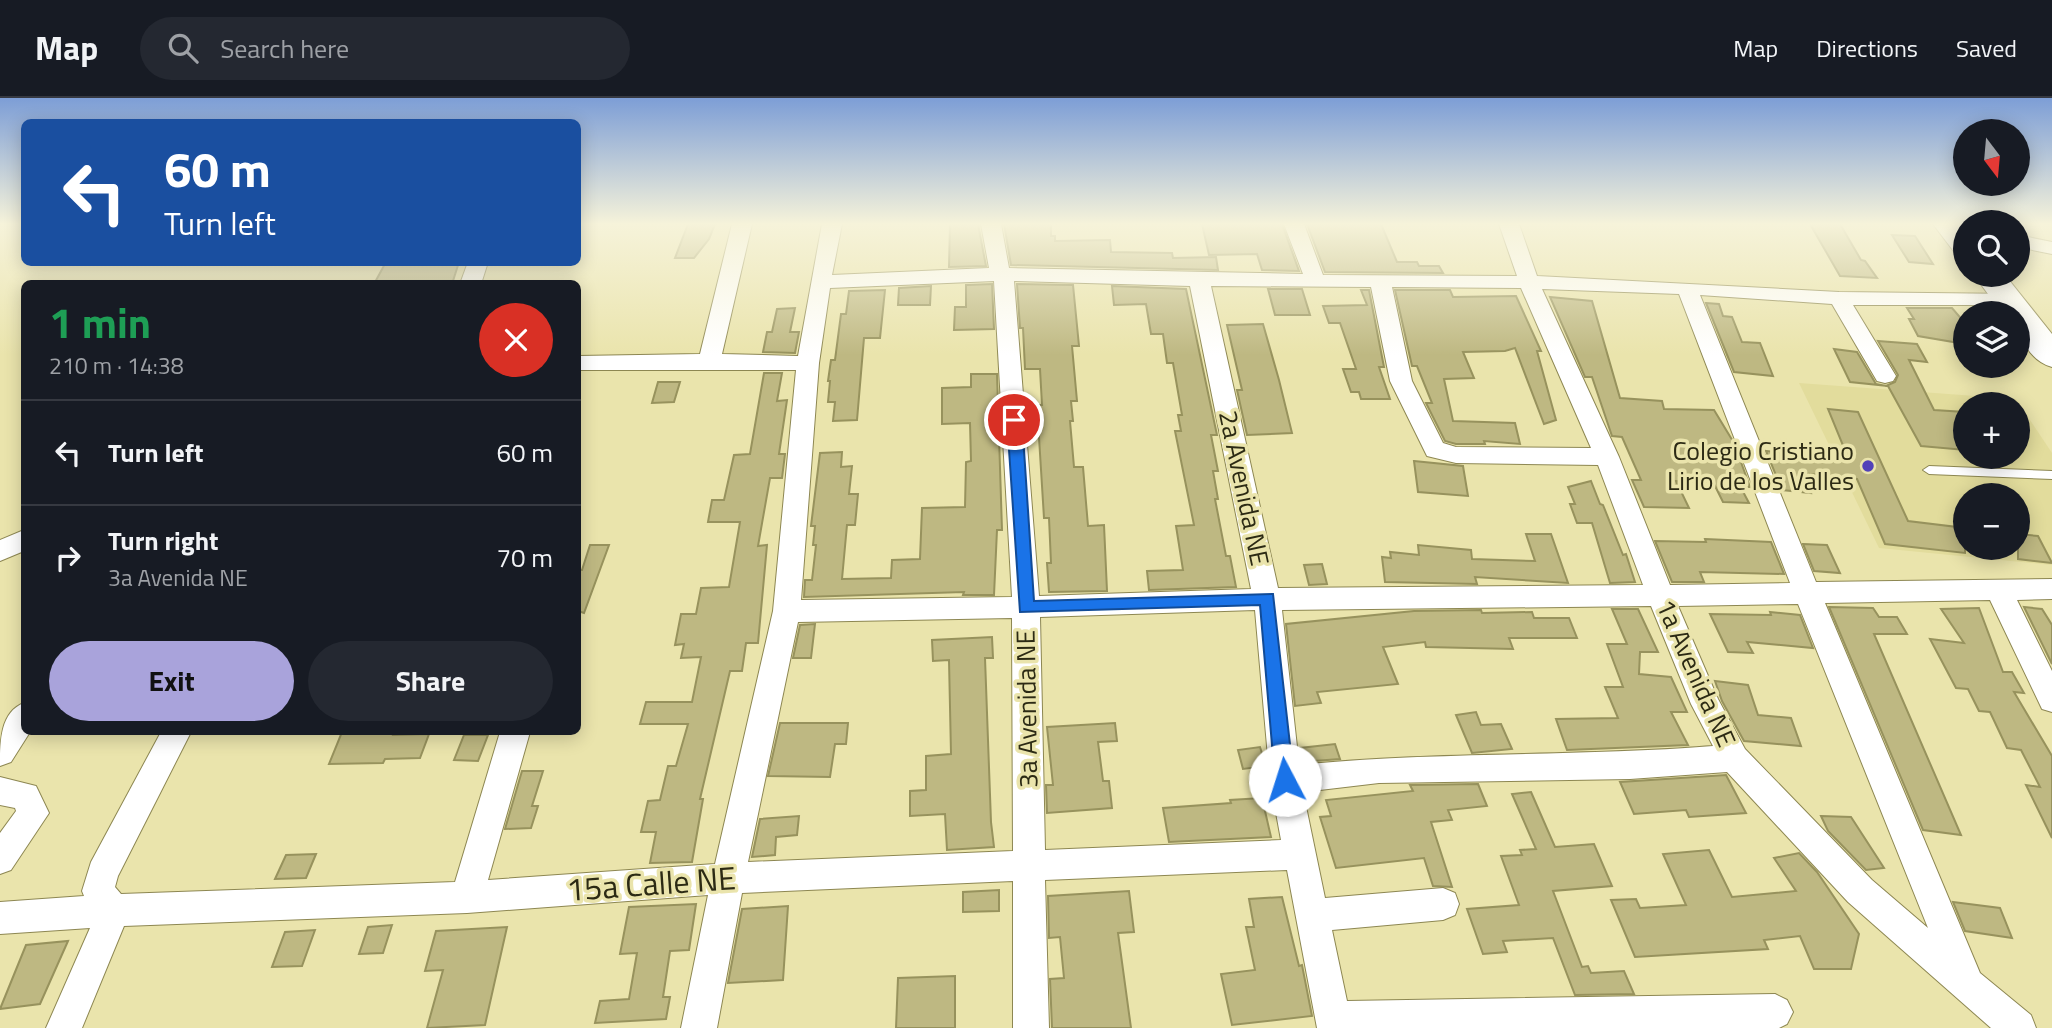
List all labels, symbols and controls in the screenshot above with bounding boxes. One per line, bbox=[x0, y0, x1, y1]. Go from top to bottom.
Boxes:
search box bbox=[140, 17, 630, 80]
text: Map bbox=[35, 23, 98, 73]
icon: search bbox=[164, 29, 202, 67]
text: Search here bbox=[220, 29, 349, 68]
text: Map bbox=[1733, 30, 1778, 66]
text: Directions bbox=[1816, 30, 1918, 66]
text: Saved bbox=[1956, 30, 2017, 66]
north arrow bbox=[1953, 119, 2030, 196]
map controls bbox=[1953, 119, 2030, 560]
text: 60 m bbox=[164, 131, 271, 206]
icon: left bbox=[49, 147, 140, 238]
text: Turn left bbox=[164, 199, 276, 247]
button: search bbox=[1953, 210, 2030, 287]
text: 1 min bbox=[49, 290, 151, 354]
button: layers bbox=[1953, 301, 2030, 378]
button: close bbox=[479, 303, 553, 377]
text: 210 m · 14:38 bbox=[49, 348, 184, 383]
pin bbox=[984, 390, 1044, 450]
button: + bbox=[1953, 392, 2030, 469]
icon: arrive bbox=[995, 401, 1033, 439]
street label: 2a Avenida NE bbox=[1209, 407, 1280, 569]
place label: Colegio Cristiano Lirio de los Valles bbox=[1667, 431, 1854, 500]
text: Turn left bbox=[108, 433, 203, 472]
text: 60 m bbox=[496, 433, 553, 472]
icon: left bbox=[49, 434, 87, 472]
marker: Colegio Cristiano Lirio de los Valles bbox=[1860, 458, 1876, 474]
button: − bbox=[1953, 483, 2030, 560]
text: Turn right bbox=[108, 521, 219, 560]
text: 70 m bbox=[496, 538, 553, 577]
icon: right bbox=[49, 539, 87, 577]
text: 3a Avenida NE bbox=[108, 560, 248, 595]
street label: 1a Avenida NE bbox=[1647, 593, 1746, 753]
street label: 3a Avenida NE bbox=[1006, 630, 1047, 788]
button: Exit bbox=[49, 641, 294, 721]
button: Share bbox=[308, 641, 553, 721]
position arrow bbox=[1248, 743, 1322, 817]
street label: 15a Calle NE bbox=[565, 853, 737, 913]

